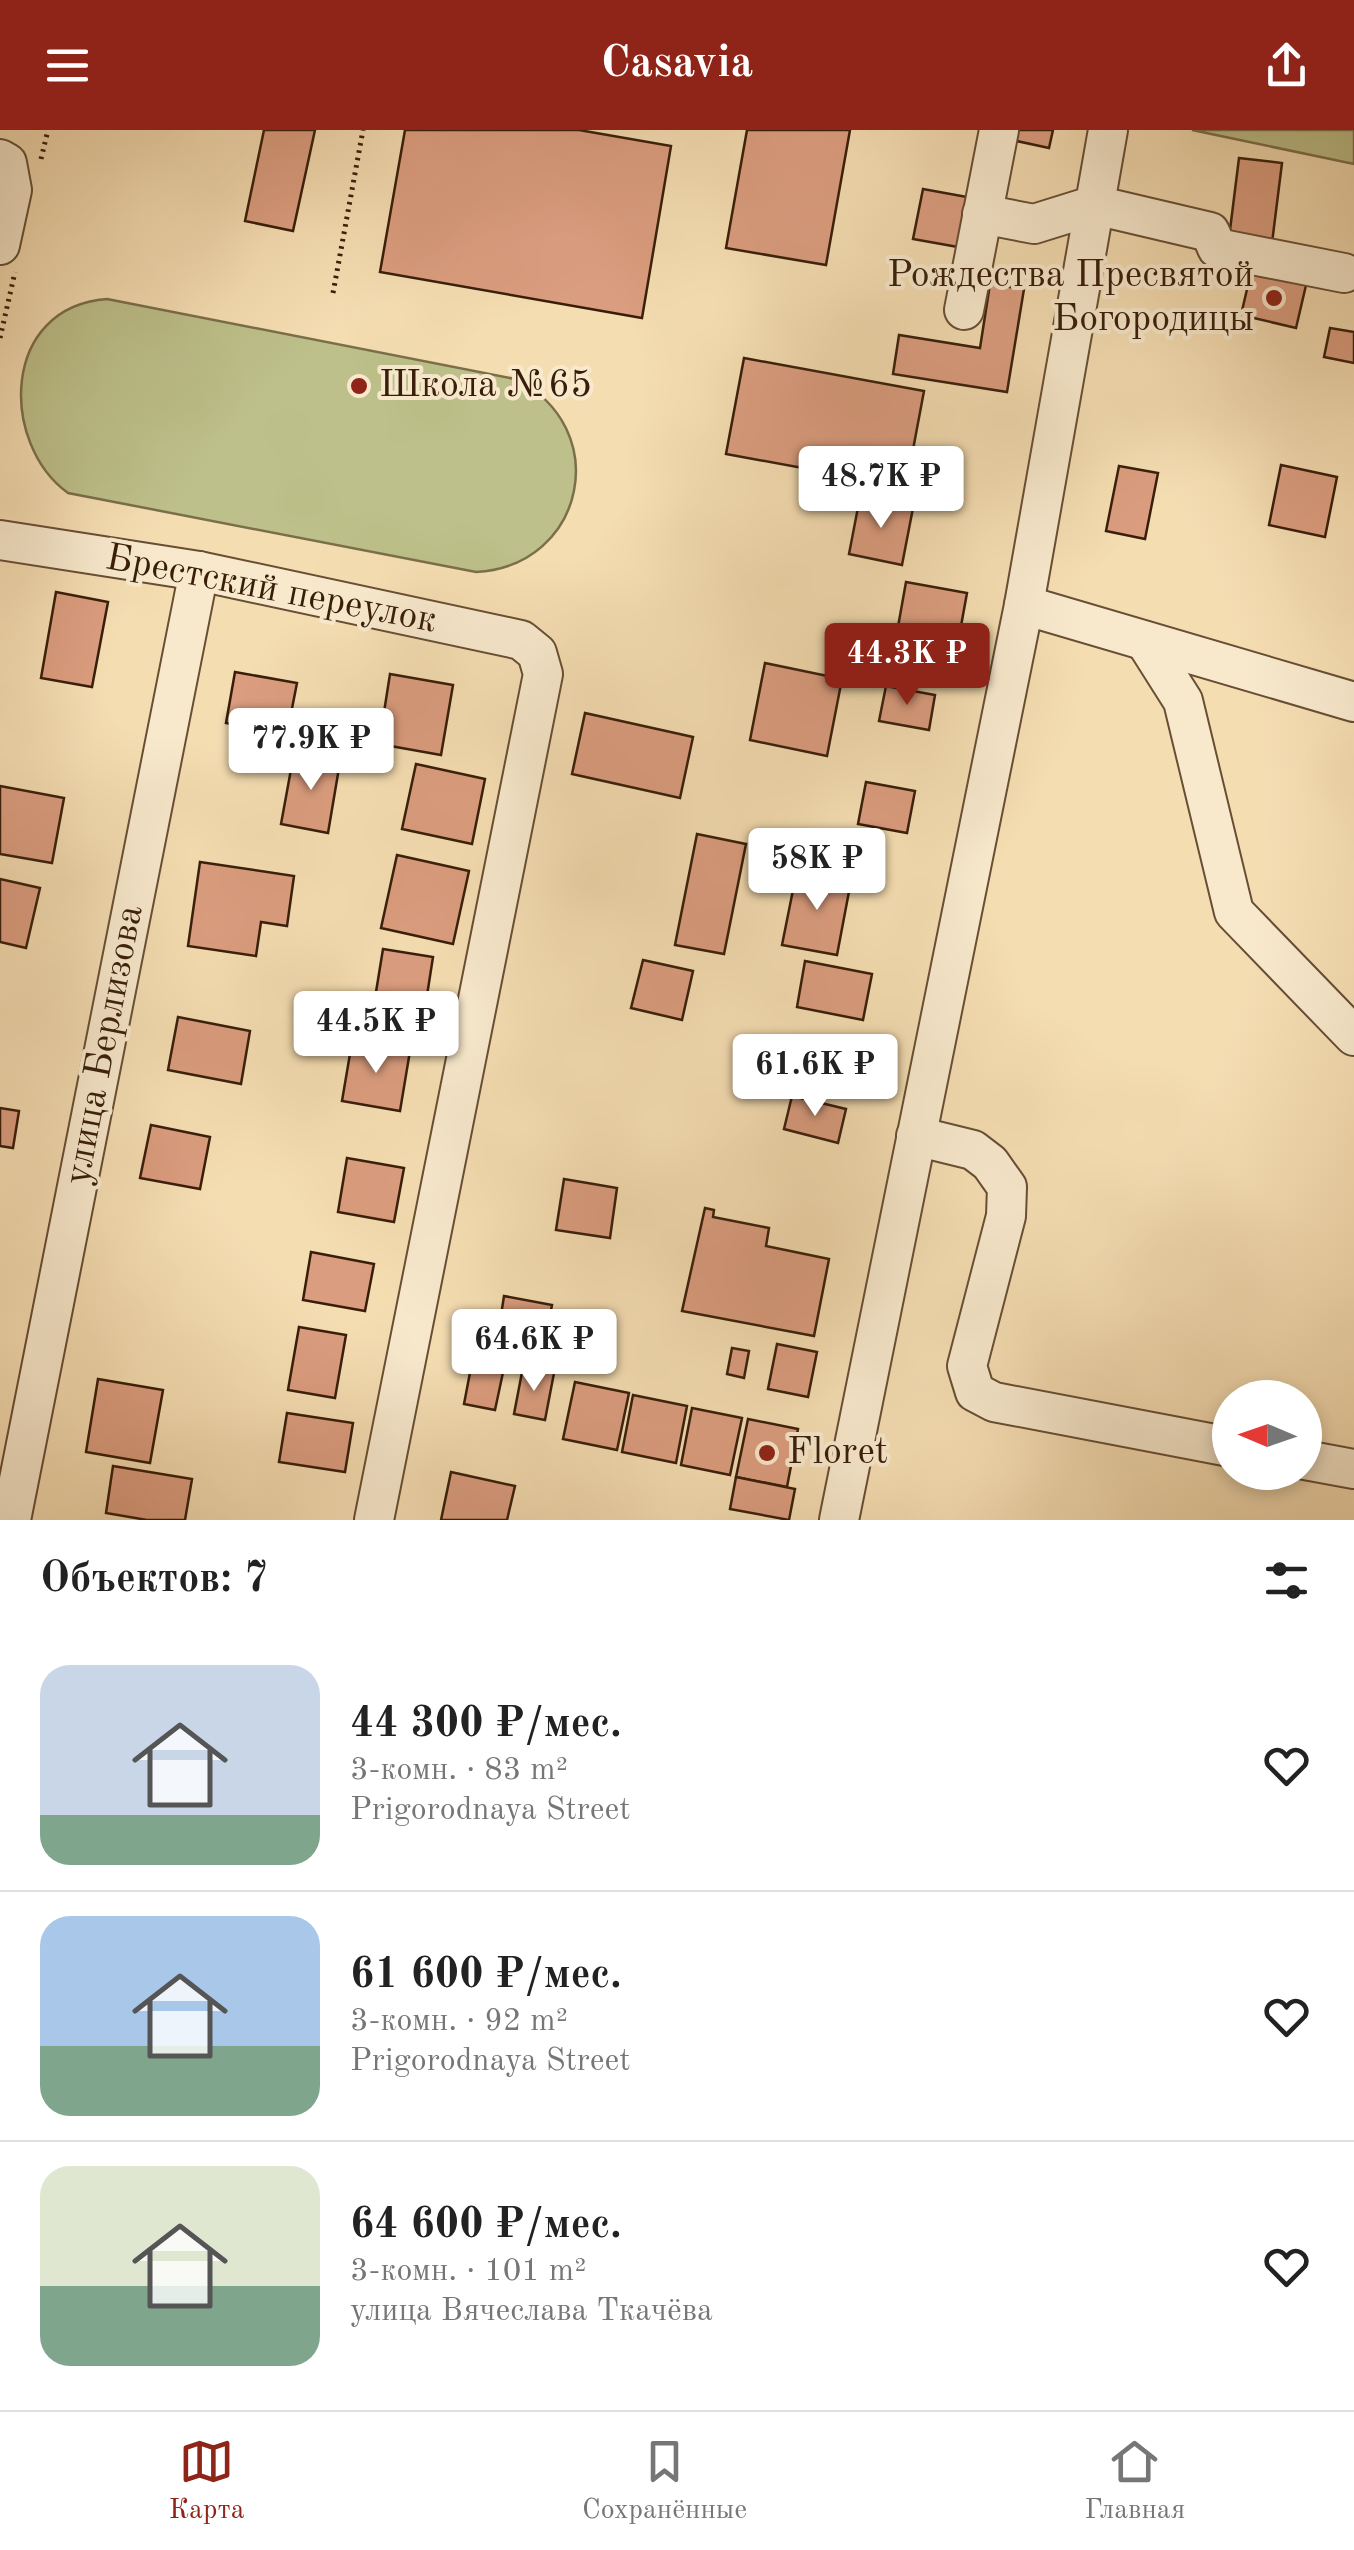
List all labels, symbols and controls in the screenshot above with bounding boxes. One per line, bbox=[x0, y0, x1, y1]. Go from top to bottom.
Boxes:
icon: menu bbox=[40, 38, 95, 93]
icon: share bbox=[1259, 38, 1314, 93]
text: Casavia bbox=[601, 42, 753, 87]
place label: Рождества Пресвятой Богородицы bbox=[887, 257, 1254, 339]
marker: Рождества Пресвятой Богородицы bbox=[1263, 287, 1285, 309]
place label: Школа №65 bbox=[379, 367, 592, 405]
marker: Школа №65 bbox=[348, 375, 370, 397]
pin: 48.7K ₽ bbox=[789, 446, 973, 531]
text: 48.7K ₽ bbox=[821, 462, 941, 494]
street label: Брестский переулок bbox=[102, 539, 440, 641]
pin: 44.3K ₽ bbox=[815, 623, 999, 708]
text: 44.3K ₽ bbox=[847, 639, 967, 671]
pin: 77.9K ₽ bbox=[219, 708, 403, 793]
text: 77.9K ₽ bbox=[251, 724, 371, 756]
pin: 58K ₽ bbox=[747, 828, 887, 913]
text: 58K ₽ bbox=[770, 844, 864, 876]
street label: улица Берлизова bbox=[59, 902, 151, 1188]
pin: 44.5K ₽ bbox=[284, 991, 468, 1076]
text: 44.5K ₽ bbox=[316, 1007, 436, 1039]
pin: 61.6K ₽ bbox=[723, 1034, 907, 1119]
text: 61.6K ₽ bbox=[755, 1050, 875, 1082]
pin: 64.6K ₽ bbox=[442, 1309, 626, 1394]
text: 64.6K ₽ bbox=[474, 1325, 594, 1357]
north arrow bbox=[1212, 1380, 1322, 1490]
map controls bbox=[1212, 1380, 1322, 1490]
place label: Floret bbox=[787, 1434, 888, 1472]
marker: Floret bbox=[756, 1442, 778, 1464]
icon: filters bbox=[1259, 1553, 1314, 1608]
text: Объектов: 7 bbox=[40, 1559, 268, 1601]
text: 44 300 ₽/мес. bbox=[350, 1704, 622, 1746]
icon: home bbox=[120, 1705, 240, 1825]
icon: heart bbox=[1259, 1738, 1314, 1793]
text: 3-комн. · 83 m² bbox=[350, 1755, 568, 1787]
text: Prigorodnaya Street bbox=[350, 1795, 630, 1827]
text: 61 600 ₽/мес. bbox=[350, 1955, 622, 1997]
icon: home bbox=[120, 1956, 240, 2076]
icon: heart bbox=[1259, 1989, 1314, 2044]
text: 3-комн. · 92 m² bbox=[350, 2006, 568, 2038]
text: Prigorodnaya Street bbox=[350, 2046, 630, 2078]
text: 64 600 ₽/мес. bbox=[350, 2205, 622, 2247]
icon: home bbox=[120, 2206, 240, 2326]
icon: heart bbox=[1259, 2239, 1314, 2294]
text: 3-комн. · 101 m² bbox=[350, 2256, 586, 2288]
text: улица Вячеслава Ткачёва bbox=[350, 2296, 713, 2328]
tab: Карта bbox=[169, 2434, 245, 2529]
tab: Сохранённые bbox=[582, 2434, 747, 2529]
tab: Главная bbox=[1085, 2434, 1185, 2529]

